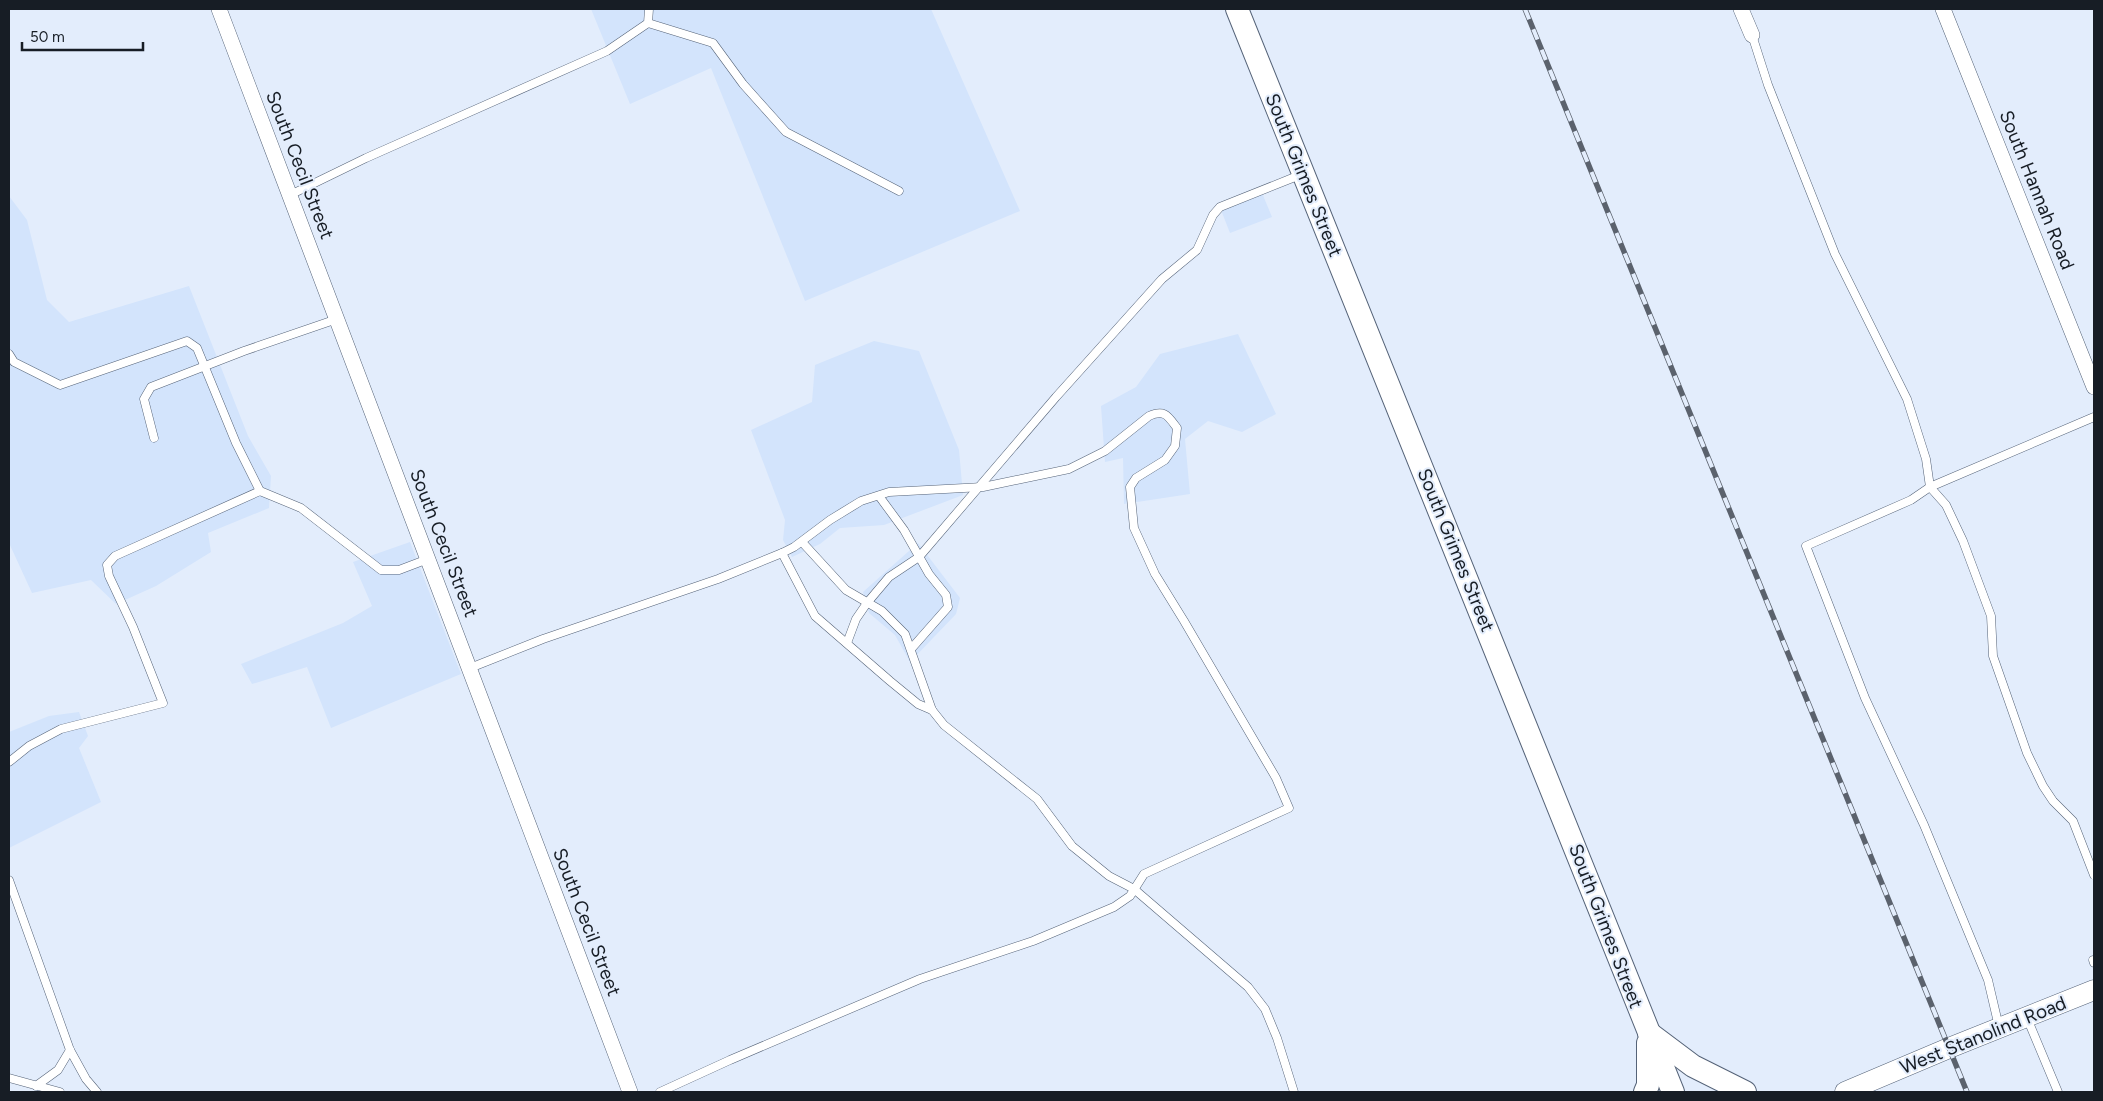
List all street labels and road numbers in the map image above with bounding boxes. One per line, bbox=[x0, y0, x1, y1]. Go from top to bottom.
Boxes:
street label: South Cecil Street bbox=[261, 88, 339, 242]
street label: South Grimes Street bbox=[1261, 90, 1347, 260]
street label: South Hannah Road bbox=[1995, 107, 2079, 273]
street label: South Grimes Street bbox=[1413, 465, 1499, 635]
street label: South Cecil Street bbox=[405, 466, 483, 620]
street label: South Grimes Street bbox=[1564, 841, 1648, 1011]
street label: South Cecil Street bbox=[548, 845, 626, 999]
street label: West Stanolind Road bbox=[1896, 991, 2070, 1079]

